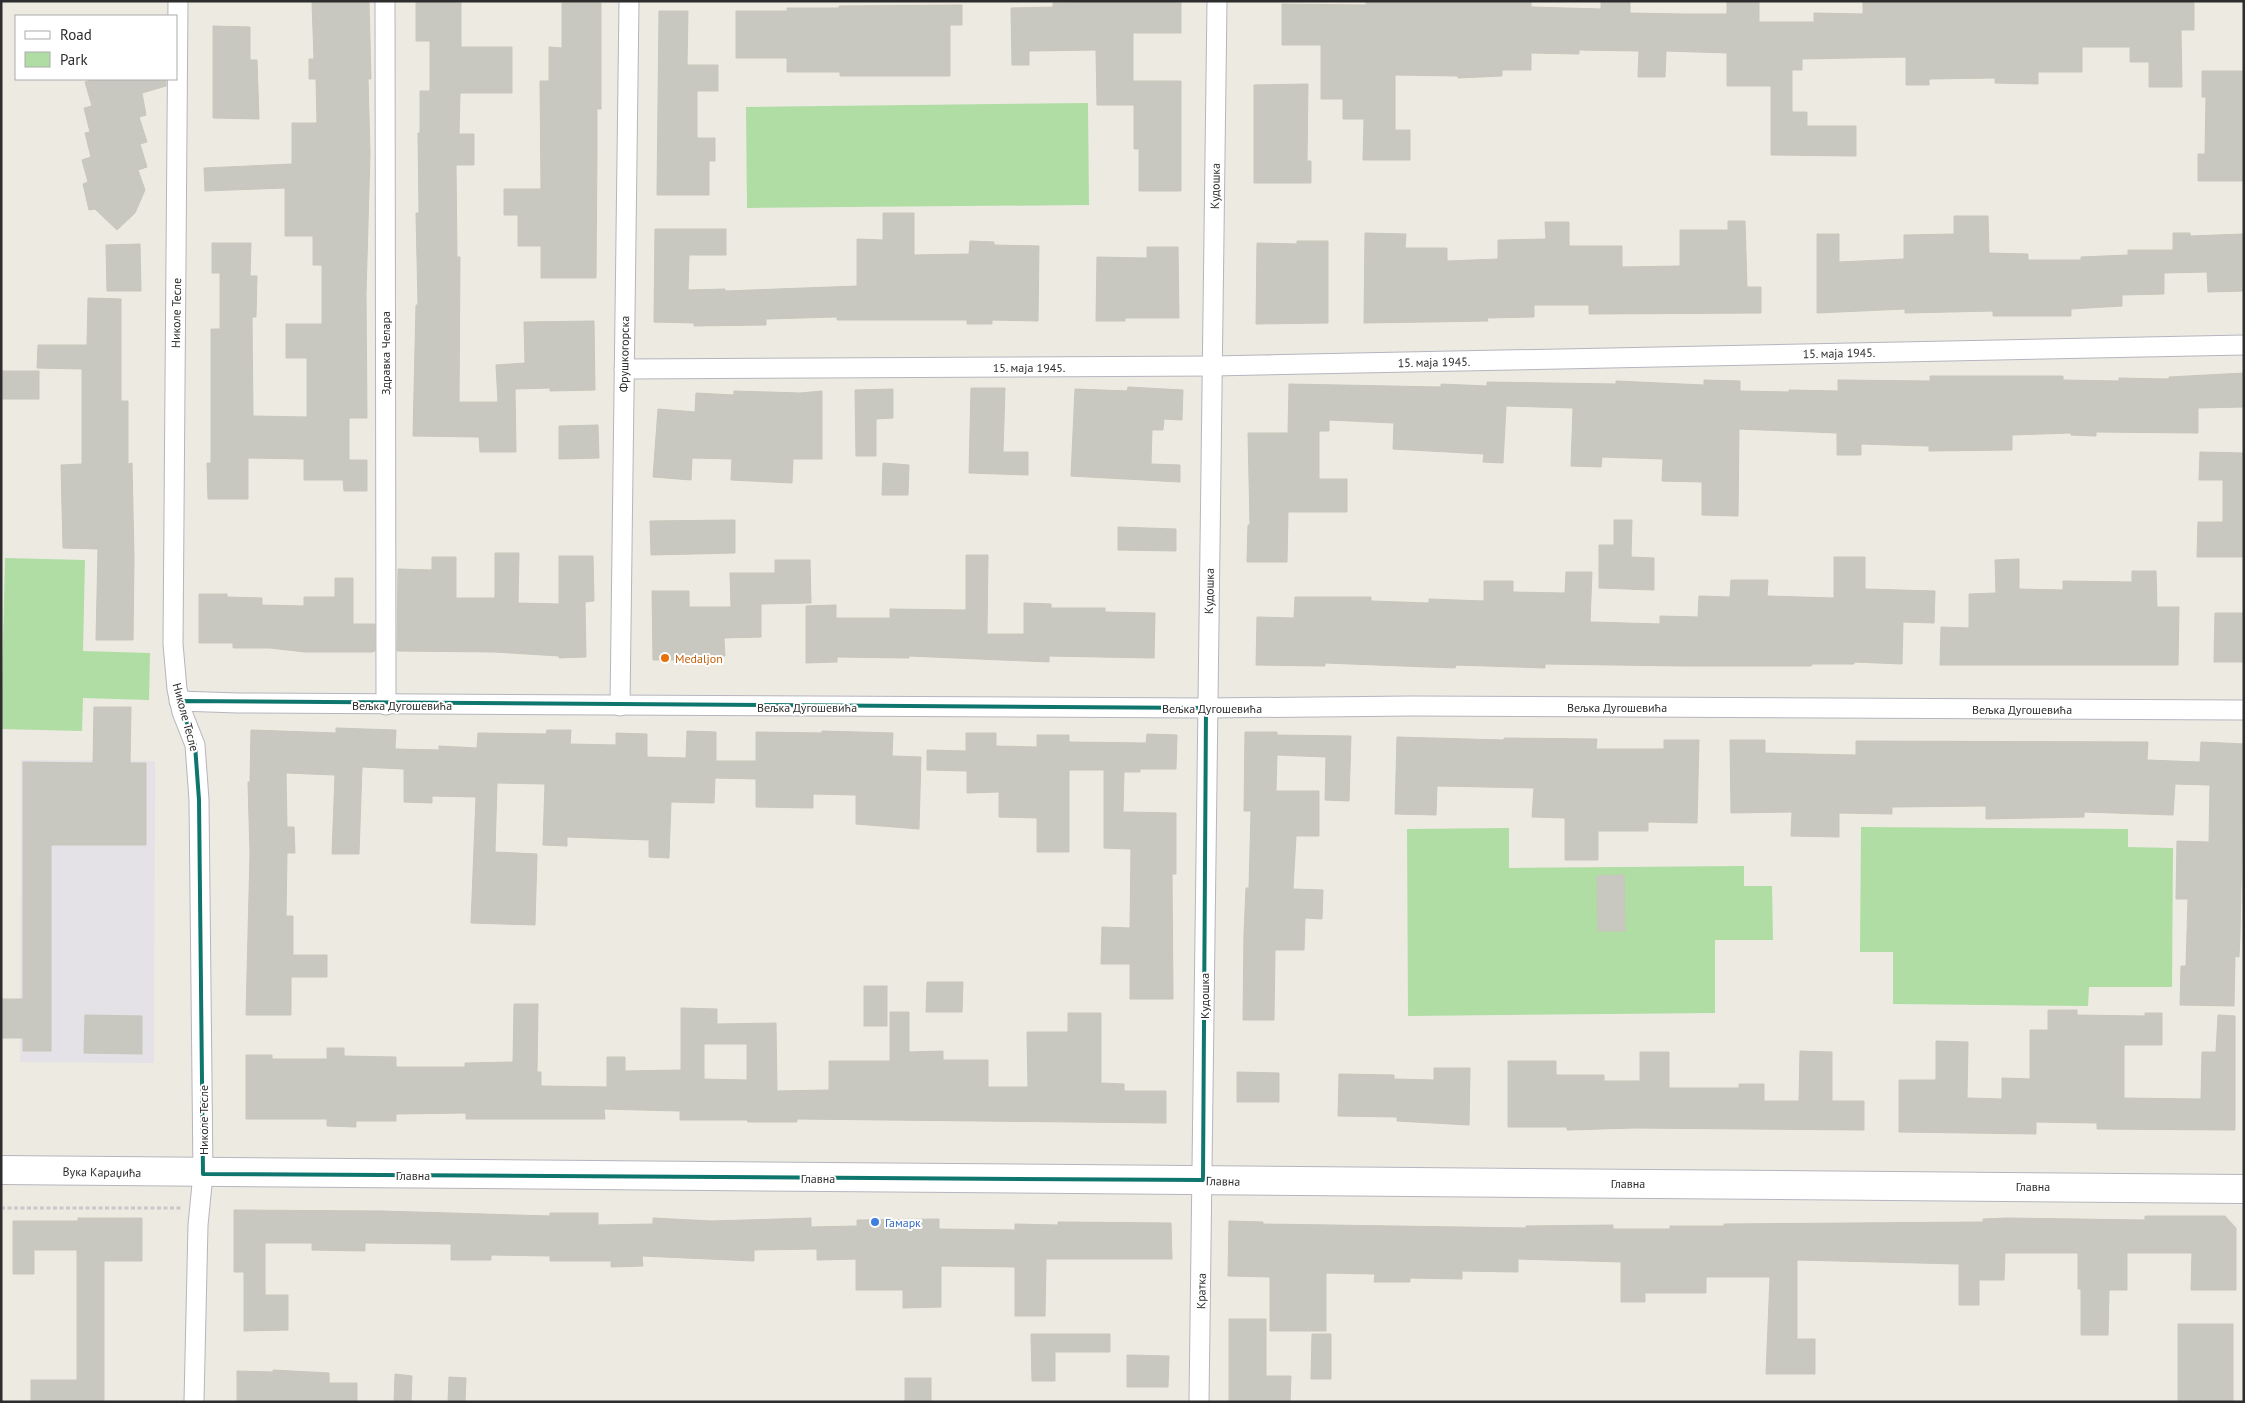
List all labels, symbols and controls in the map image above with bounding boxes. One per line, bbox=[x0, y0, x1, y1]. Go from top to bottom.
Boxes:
legend bbox=[15, 15, 178, 80]
text: Road bbox=[60, 25, 92, 44]
text: Park bbox=[60, 50, 88, 69]
street label: Кудошка bbox=[1207, 163, 1223, 209]
street label: Николе Тесле bbox=[168, 278, 184, 348]
street label: Здравка Челара bbox=[378, 311, 393, 395]
street label: Фрушкогорска bbox=[616, 316, 632, 392]
street label: 15. маја 1945. bbox=[1803, 345, 1875, 361]
street label: 15. маја 1945. bbox=[1398, 354, 1470, 370]
street label: 15. маја 1945. bbox=[993, 360, 1065, 375]
street label: Кудошка bbox=[1201, 568, 1217, 614]
place label: Medaljon bbox=[675, 651, 723, 666]
marker: Medaljon bbox=[659, 652, 671, 664]
street label: Николе Тесле bbox=[170, 681, 202, 753]
street label: Вељка Дугошевића bbox=[352, 698, 452, 713]
street label: Вељка Дугошевића bbox=[757, 700, 857, 715]
street label: Вељка Дугошевића bbox=[1567, 700, 1667, 715]
street label: Вељка Дугошевића bbox=[1162, 701, 1262, 716]
street label: Вељка Дугошевића bbox=[1972, 702, 2072, 717]
street label: Кудошка bbox=[1197, 973, 1212, 1019]
street label: Николе Тесле bbox=[196, 1085, 211, 1155]
street label: Вука Караџића bbox=[63, 1164, 142, 1180]
street label: Главна bbox=[396, 1168, 430, 1183]
street label: Главна bbox=[801, 1171, 835, 1186]
street label: Главна bbox=[1206, 1173, 1240, 1189]
street label: Главна bbox=[1611, 1176, 1645, 1191]
street label: Главна bbox=[2016, 1179, 2050, 1194]
place label: Гамарк bbox=[885, 1215, 921, 1230]
marker: Гамарк bbox=[869, 1216, 881, 1228]
street label: Кратка bbox=[1193, 1273, 1209, 1309]

